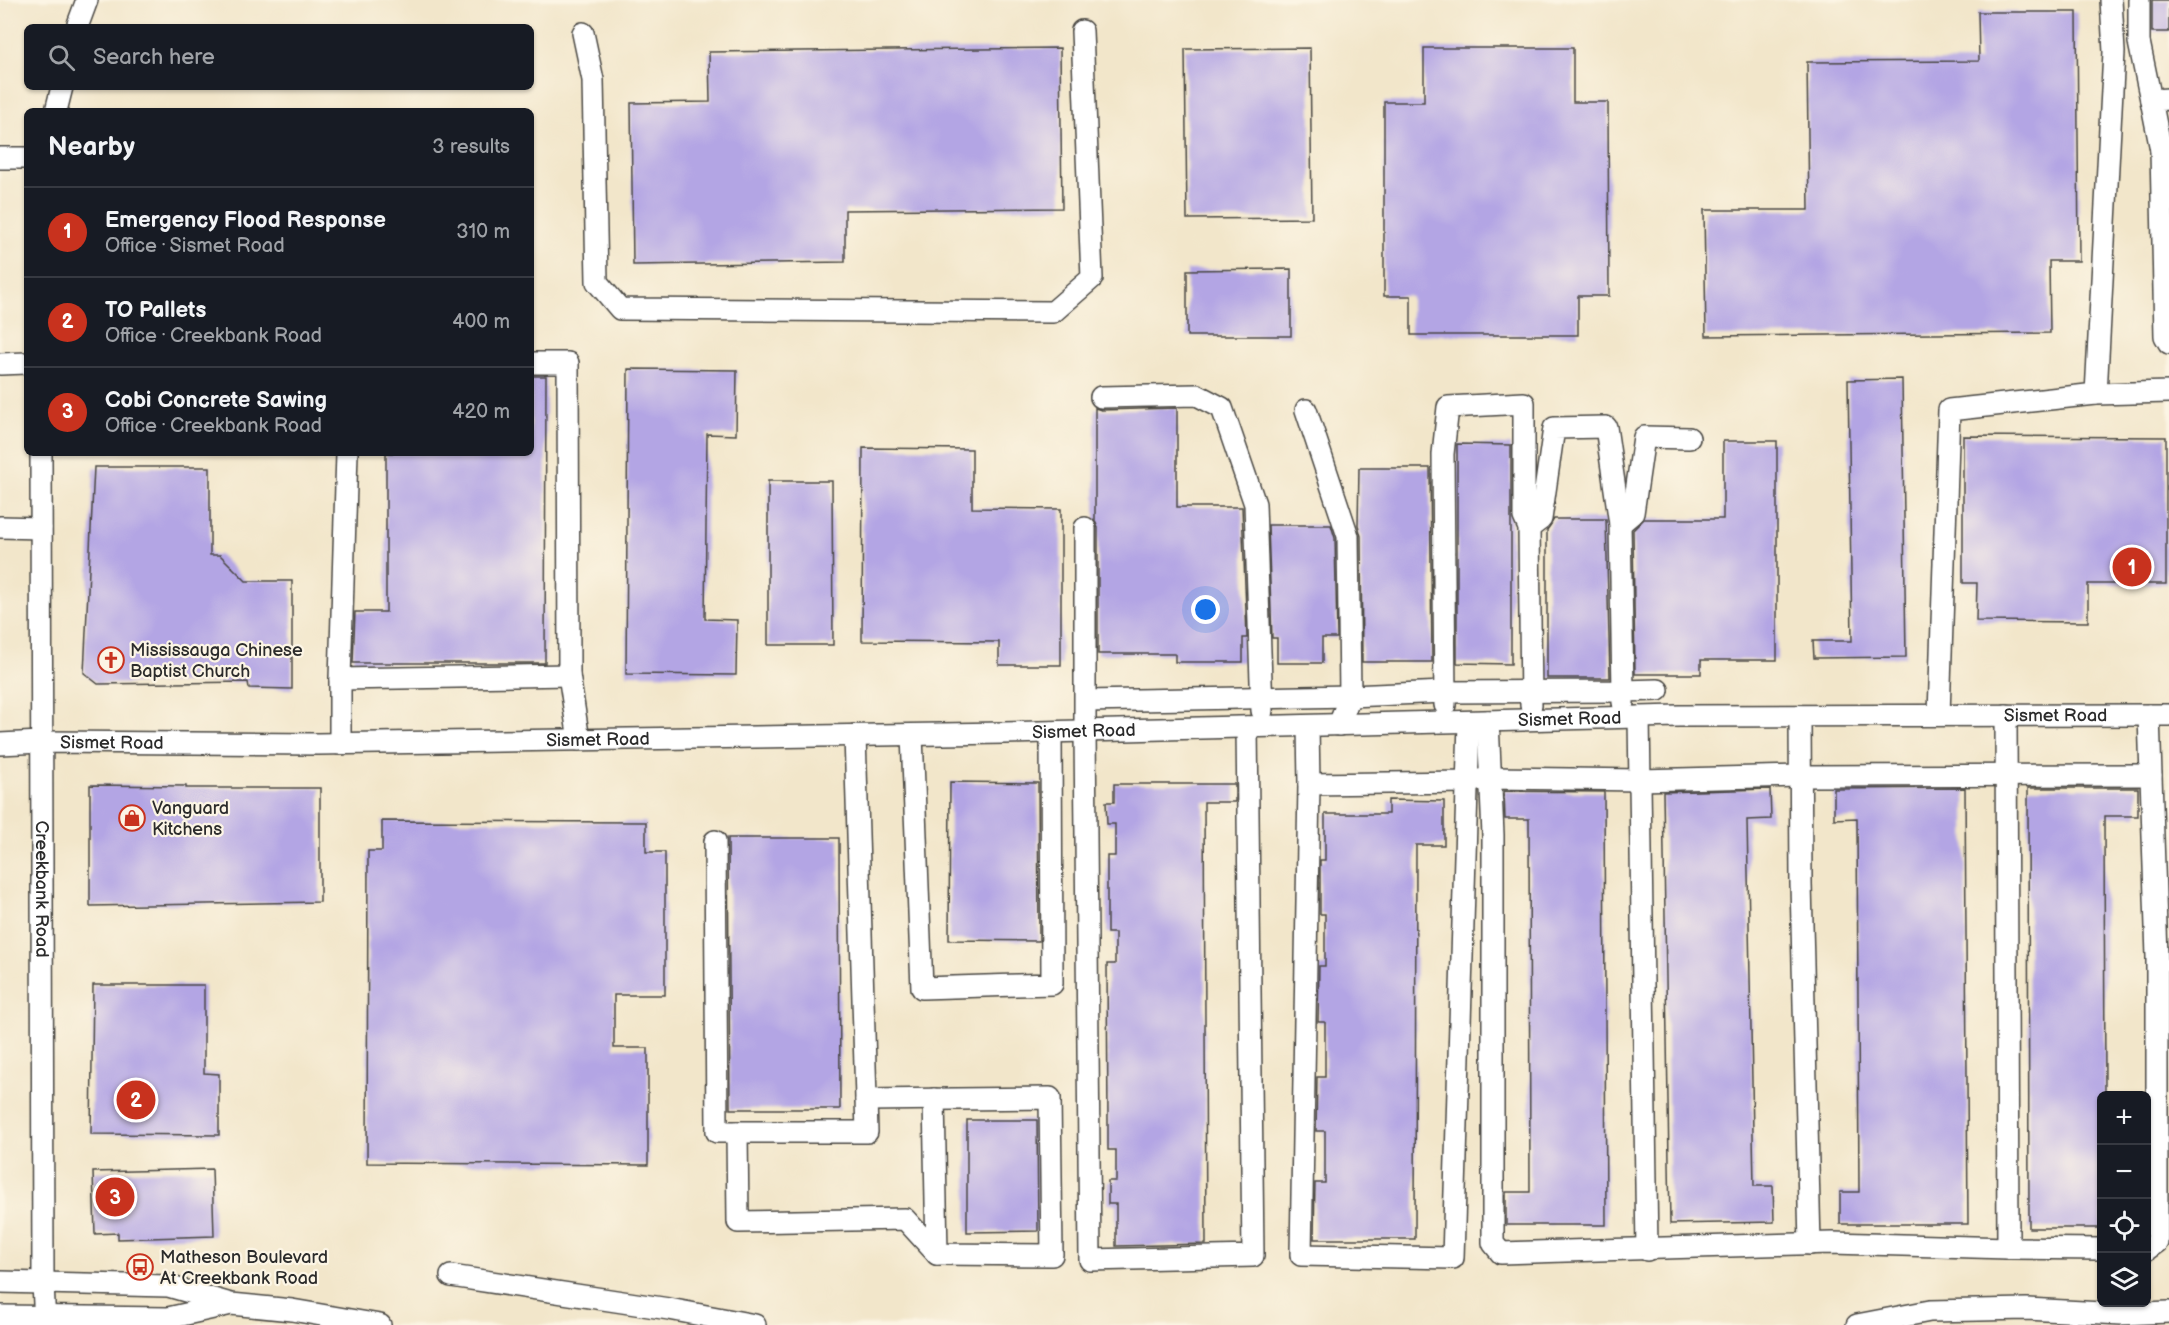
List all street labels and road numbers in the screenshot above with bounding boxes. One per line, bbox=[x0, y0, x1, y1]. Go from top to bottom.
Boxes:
street label: Sismet Road bbox=[2004, 705, 2107, 726]
street label: Sismet Road bbox=[1518, 707, 1622, 731]
street label: Sismet Road bbox=[1032, 719, 1136, 743]
street label: Sismet Road bbox=[546, 728, 650, 751]
street label: Sismet Road bbox=[60, 732, 164, 753]
street label: Creekbank Road bbox=[31, 821, 53, 957]

